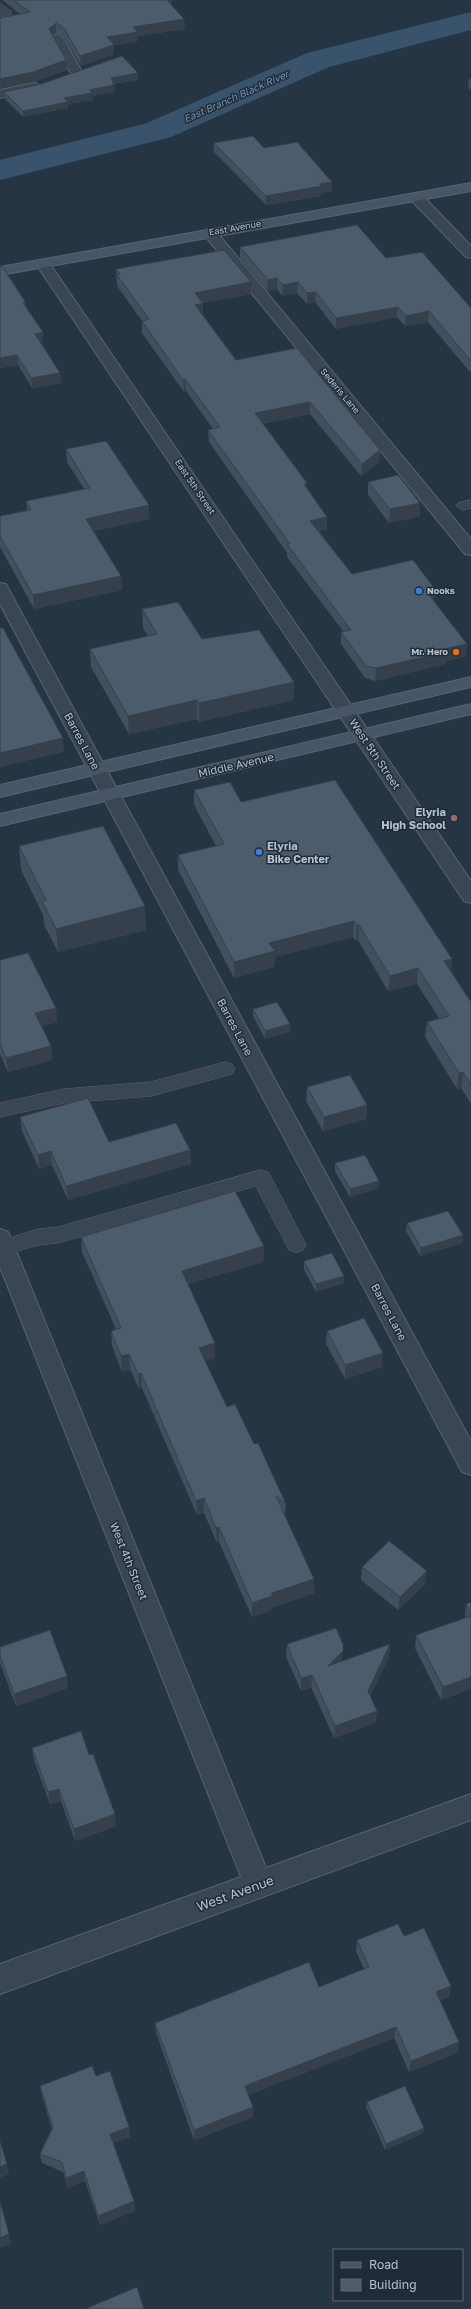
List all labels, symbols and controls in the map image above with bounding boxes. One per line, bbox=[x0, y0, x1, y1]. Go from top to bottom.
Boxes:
water label: East Branch Black River bbox=[182, 67, 292, 125]
street label: East Avenue bbox=[208, 217, 262, 238]
street label: Sederis Lane bbox=[318, 366, 363, 416]
street label: East 5th Street bbox=[173, 457, 218, 517]
place label: Nooks bbox=[427, 585, 455, 596]
marker: Nooks bbox=[414, 586, 424, 596]
place label: Mr. Hero bbox=[411, 646, 449, 657]
marker: Mr. Hero bbox=[451, 647, 461, 657]
street label: Barres Lane bbox=[62, 710, 103, 772]
street label: West 5th Street bbox=[347, 716, 404, 791]
street label: Middle Avenue bbox=[197, 749, 275, 780]
place label: Elyria High School bbox=[381, 805, 446, 831]
marker: Elyria High School bbox=[449, 813, 459, 823]
place label: Elyria Bike Center bbox=[267, 839, 330, 865]
marker: Elyria Bike Center bbox=[254, 847, 264, 857]
street label: Barres Lane bbox=[215, 996, 256, 1058]
street label: Barres Lane bbox=[369, 1281, 410, 1343]
street label: West 4th Street bbox=[108, 1520, 151, 1602]
street label: West Avenue bbox=[194, 1872, 276, 1914]
legend bbox=[333, 2249, 463, 2301]
text: Road bbox=[369, 2257, 398, 2272]
text: Building bbox=[369, 2277, 417, 2292]

